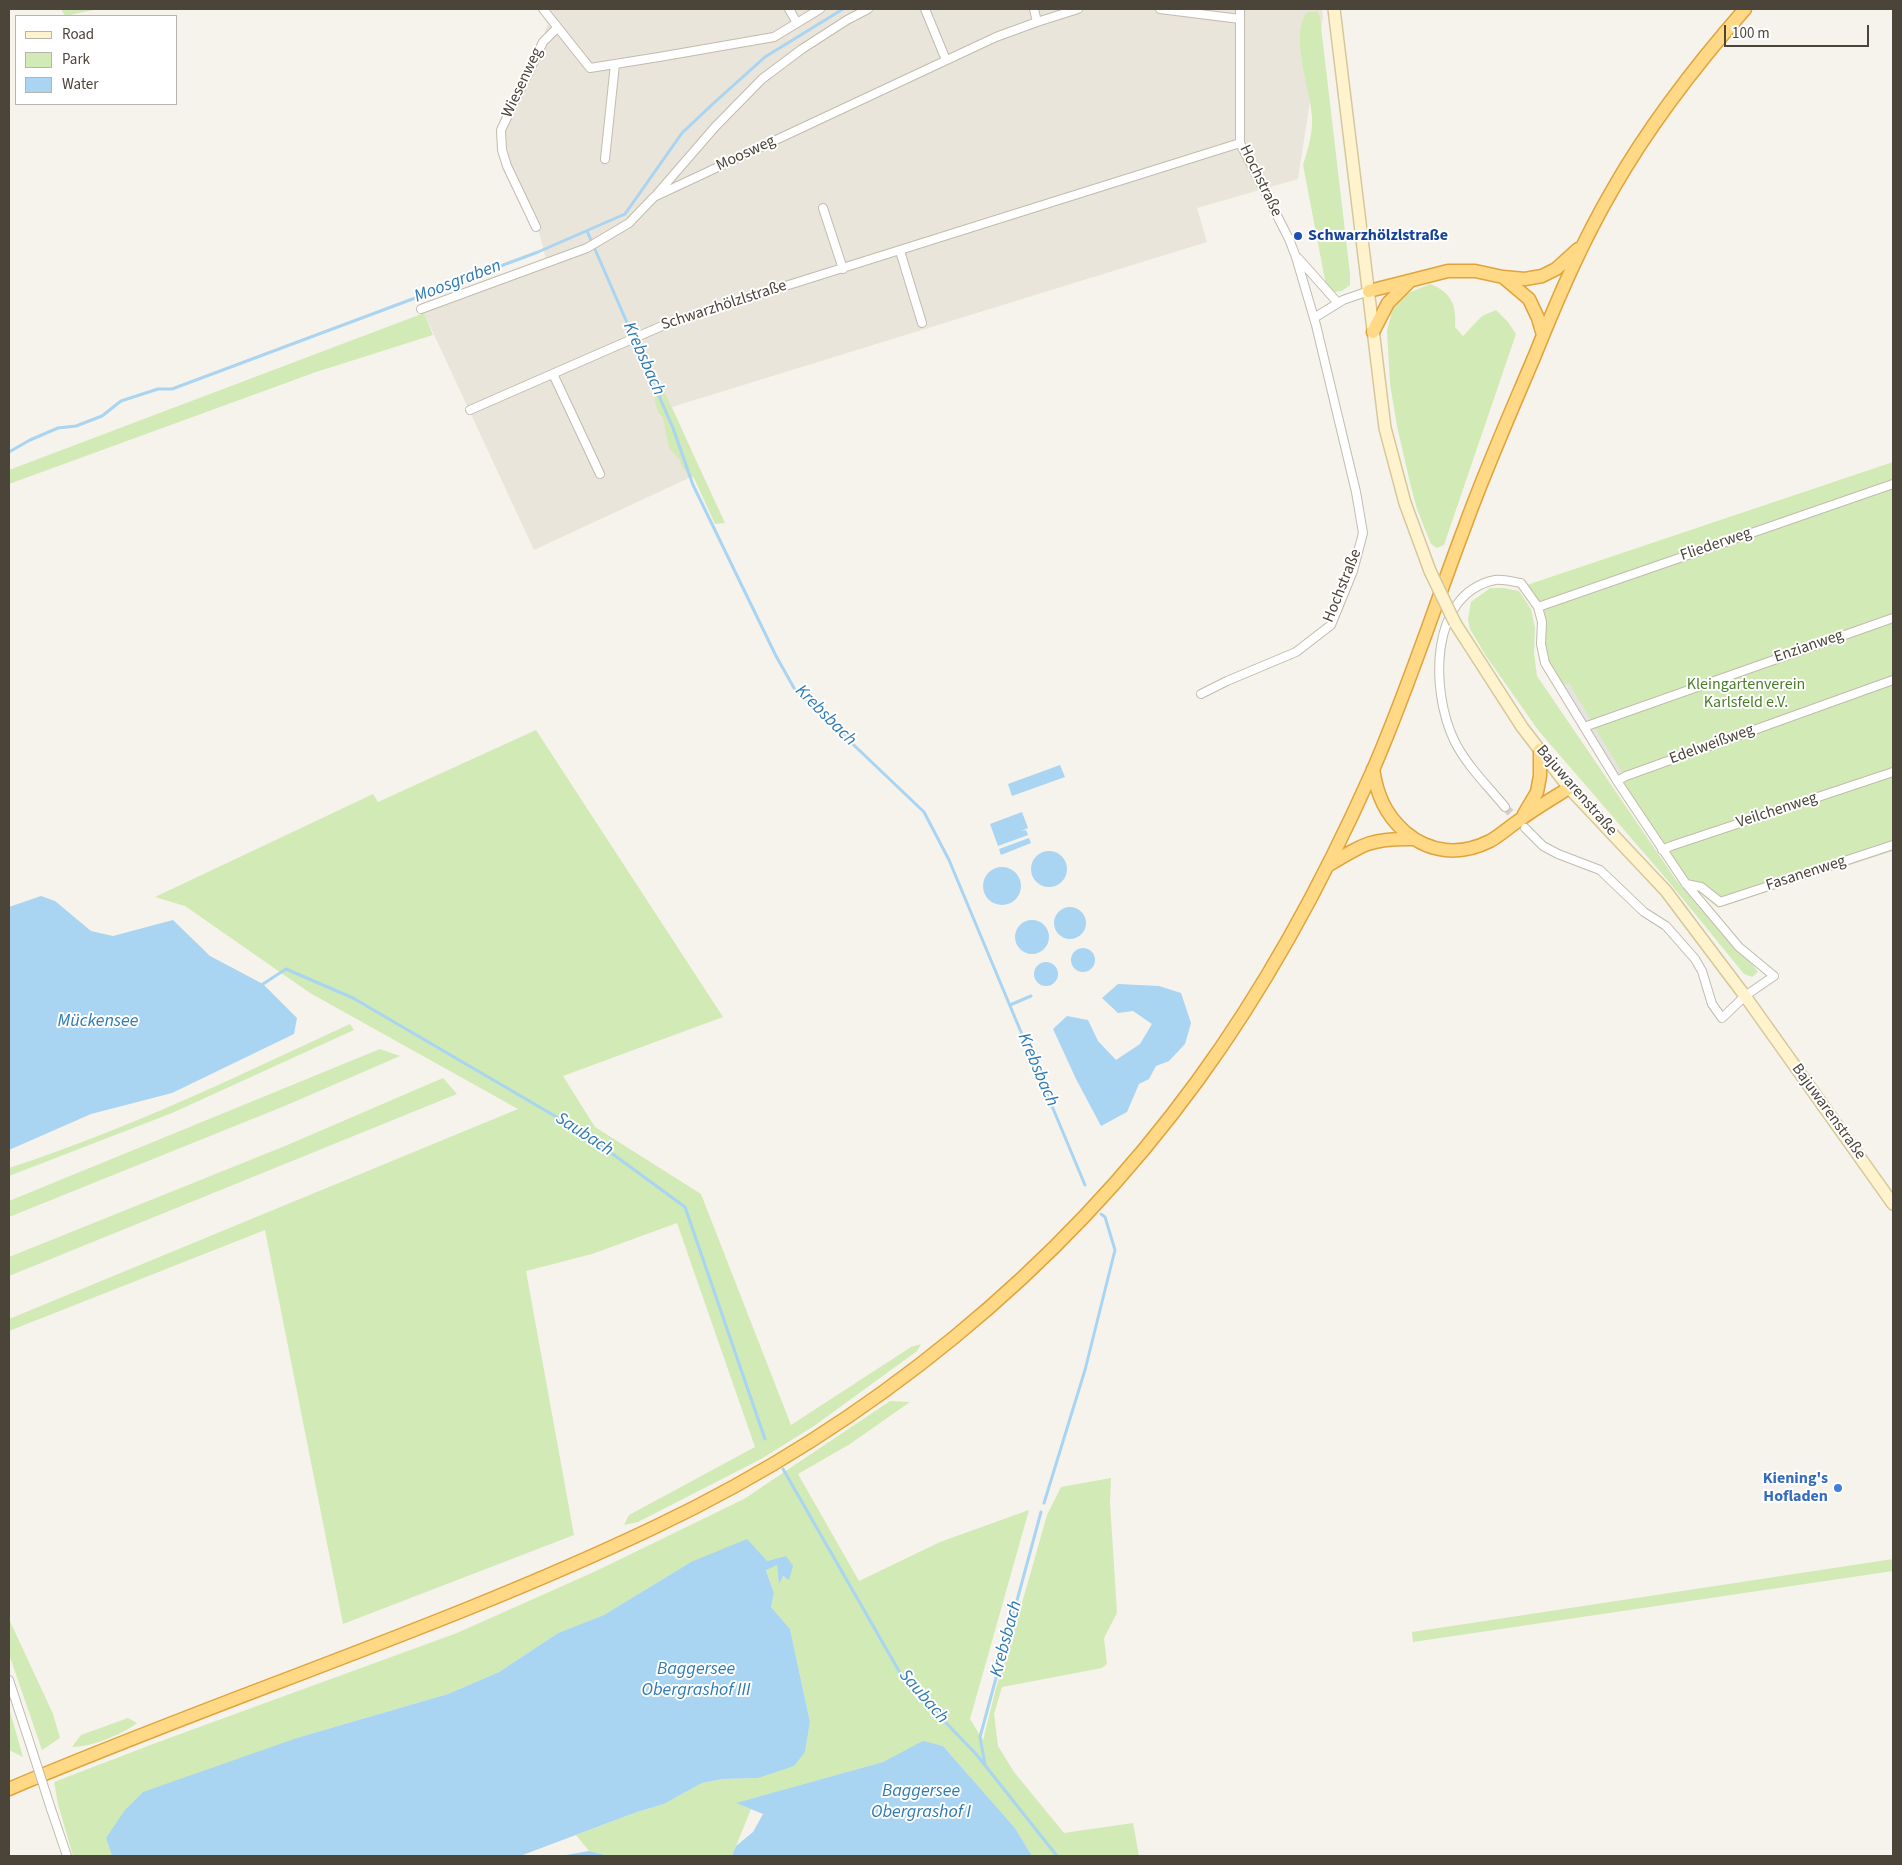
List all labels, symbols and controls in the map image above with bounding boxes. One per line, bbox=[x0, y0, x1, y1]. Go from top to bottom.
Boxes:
legend bbox=[15, 15, 178, 105]
scale bar bbox=[1727, 15, 1872, 47]
text: 100 m bbox=[1732, 23, 1770, 44]
text: Road bbox=[62, 24, 94, 45]
street label: Wiesenweg bbox=[498, 45, 548, 121]
text: Park bbox=[62, 49, 90, 70]
text: Water bbox=[62, 74, 98, 95]
street label: Moosweg bbox=[713, 132, 779, 176]
street label: Hochstraße bbox=[1234, 142, 1286, 220]
place label: Schwarzhölzlstraße bbox=[1308, 226, 1448, 246]
marker: Schwarzhölzlstraße bbox=[1292, 230, 1304, 242]
water label: Moosgraben bbox=[411, 256, 505, 308]
street label: Schwarzhölzlstraße bbox=[659, 277, 789, 335]
water label: Krebsbach bbox=[617, 319, 669, 399]
street label: Fliederweg bbox=[1678, 524, 1754, 566]
street label: Hochstraße bbox=[1320, 547, 1366, 625]
street label: Enzianweg bbox=[1772, 626, 1846, 668]
park label: Kleingartenverein Karlsfeld e.V. bbox=[1687, 675, 1805, 713]
water label: Krebsbach bbox=[790, 681, 860, 751]
street label: Edelweißweg bbox=[1667, 721, 1757, 769]
street label: Bajuwarenstraße bbox=[1531, 742, 1621, 840]
street label: Veilchenweg bbox=[1734, 789, 1820, 833]
street label: Fasanenweg bbox=[1764, 852, 1848, 896]
water label: Mückensee bbox=[58, 1011, 138, 1033]
water label: Krebsbach bbox=[1012, 1030, 1062, 1110]
street label: Bajuwarenstraße bbox=[1787, 1060, 1869, 1164]
water label: Saubach bbox=[551, 1108, 617, 1162]
place label: Kiening's Hofladen bbox=[1763, 1469, 1828, 1507]
marker: Kiening's Hofladen bbox=[1832, 1482, 1844, 1494]
water label: Krebsbach bbox=[986, 1599, 1028, 1679]
water label: Baggersee Obergrashof III bbox=[642, 1659, 750, 1702]
water label: Saubach bbox=[894, 1666, 952, 1728]
water label: Baggersee Obergrashof I bbox=[871, 1781, 971, 1824]

